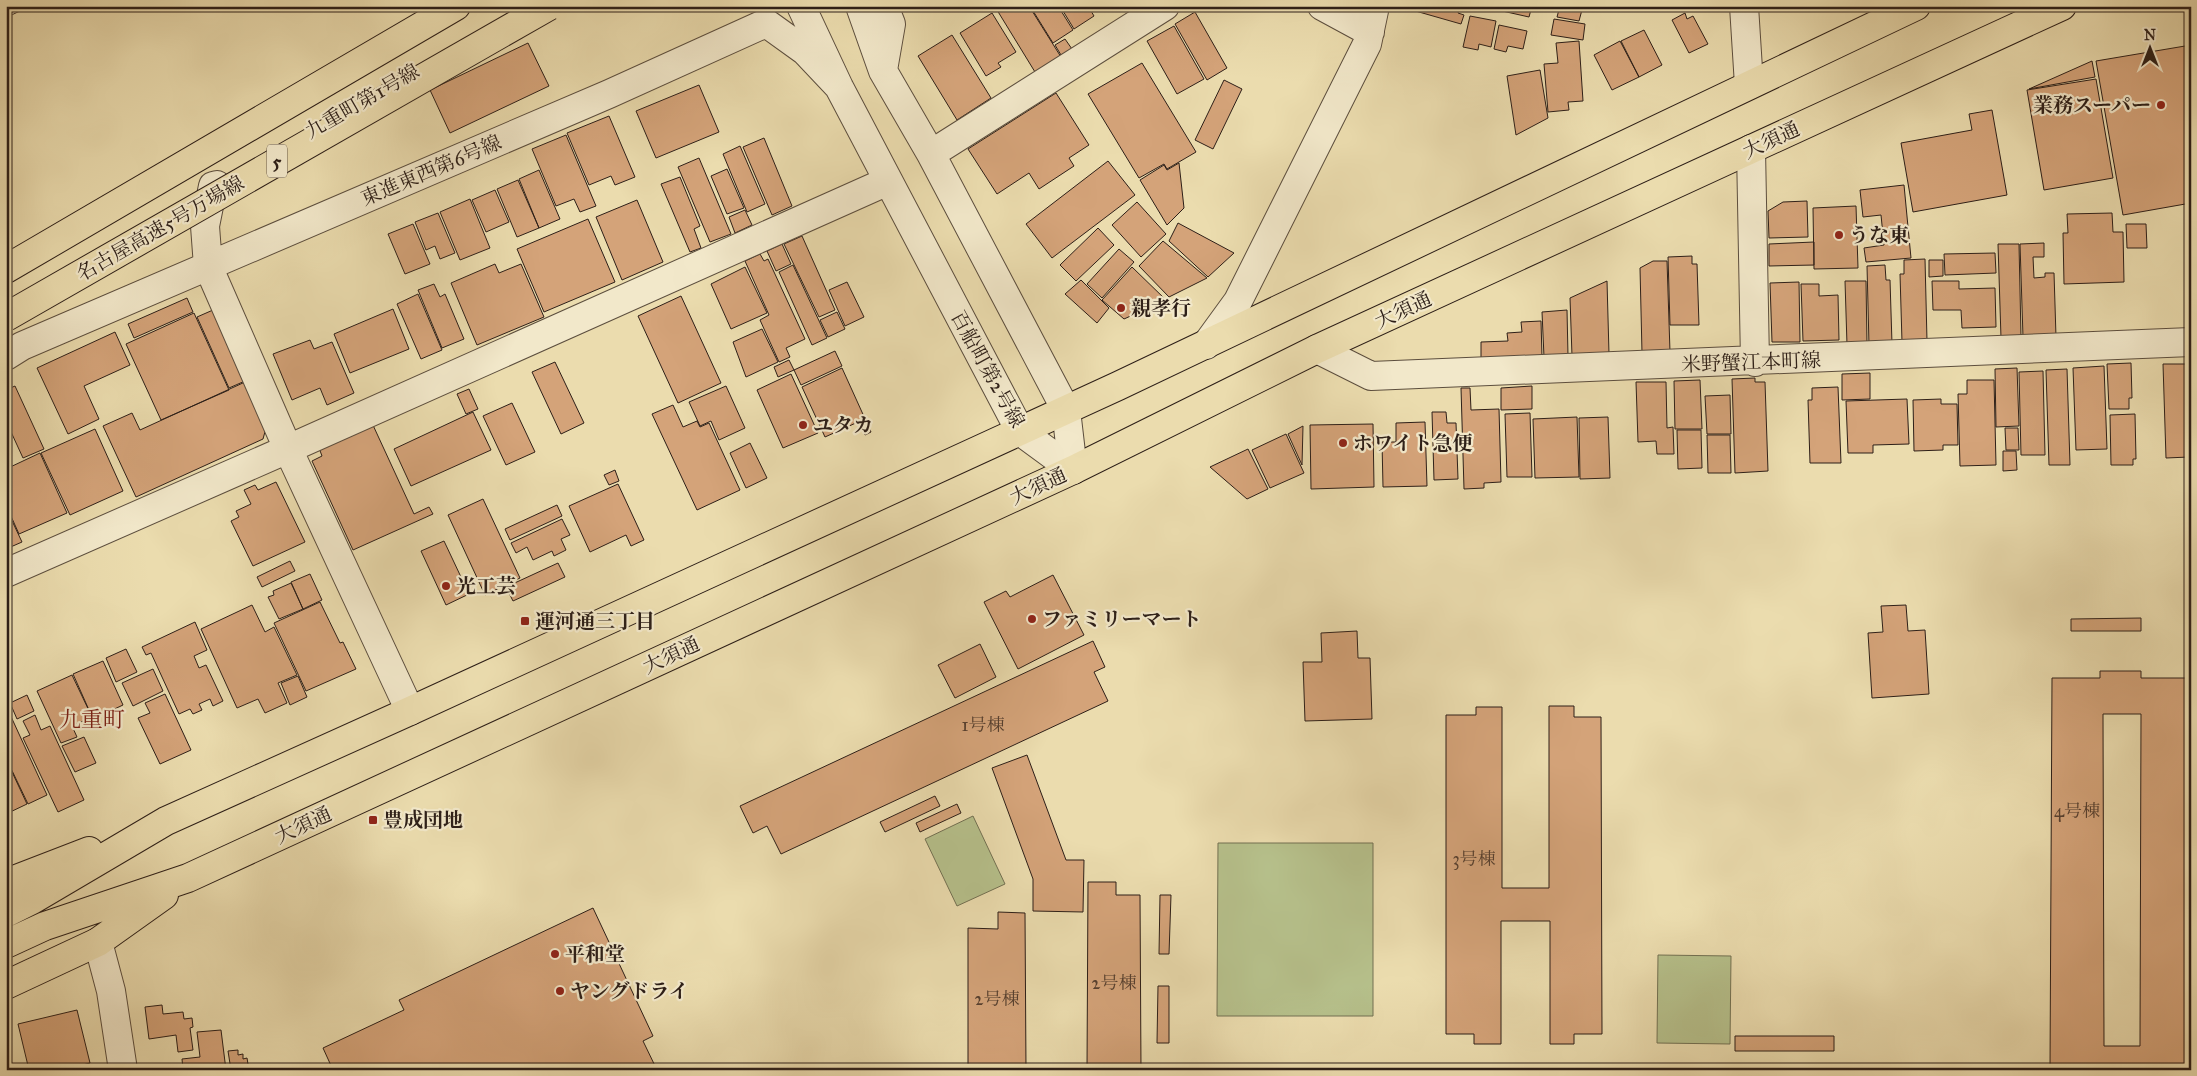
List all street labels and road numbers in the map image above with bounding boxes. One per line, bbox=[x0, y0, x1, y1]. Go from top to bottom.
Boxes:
street label: 九重町第1号線 bbox=[301, 59, 423, 143]
street label: 大須通 bbox=[1739, 116, 1803, 164]
street label: 東進東西第6号線 bbox=[357, 130, 505, 210]
road number: 5 bbox=[267, 144, 287, 178]
street label: 名古屋高速5号万場線 bbox=[72, 170, 248, 286]
street label: 大須通 bbox=[1371, 286, 1435, 334]
street label: 百船町第2号線 bbox=[946, 306, 1030, 432]
street label: 米野蟹江本町線 bbox=[1681, 348, 1821, 376]
street label: 大須通 bbox=[1006, 462, 1070, 510]
street label: 大須通 bbox=[639, 631, 703, 679]
street label: 大須通 bbox=[271, 801, 335, 849]

